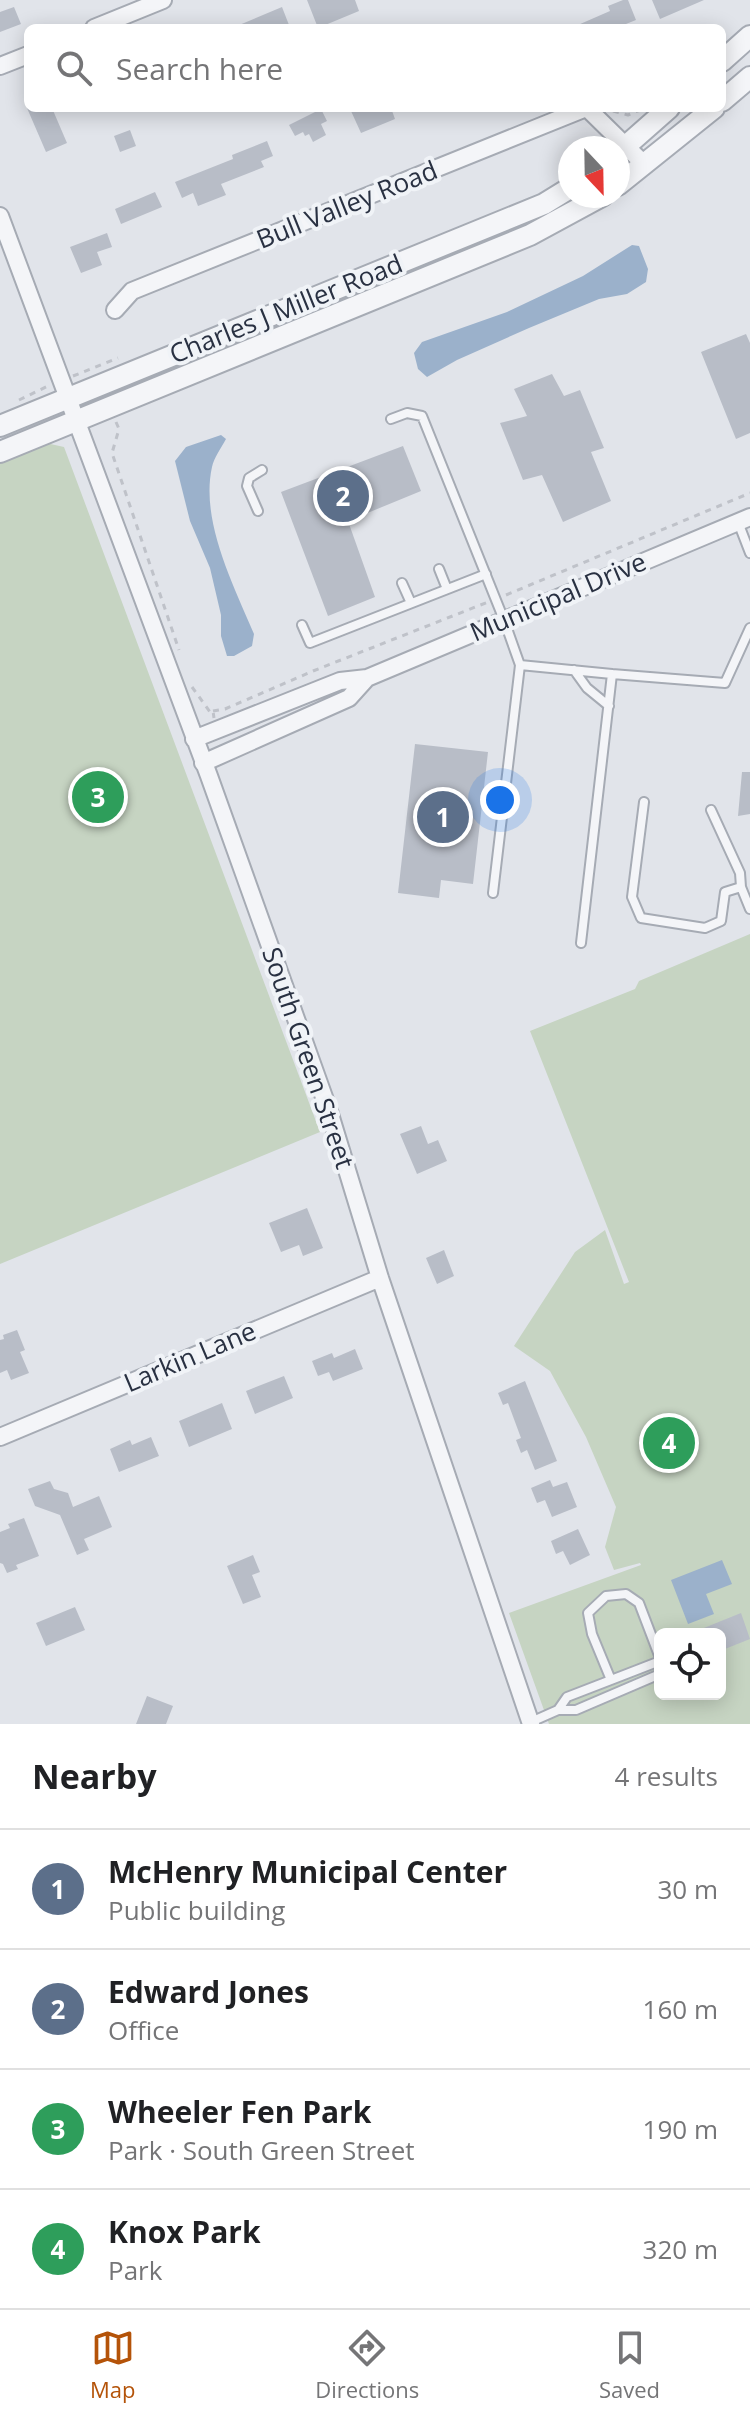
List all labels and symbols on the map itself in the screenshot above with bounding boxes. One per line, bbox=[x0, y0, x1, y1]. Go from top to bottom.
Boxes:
north arrow bbox=[558, 136, 630, 208]
street label: Bull Valley Road bbox=[251, 151, 442, 257]
street label: Charles J Miller Road bbox=[164, 245, 408, 371]
pin: 2 bbox=[317, 466, 369, 526]
street label: Municipal Drive bbox=[464, 543, 651, 649]
pin: 3 bbox=[72, 767, 124, 827]
your location bbox=[480, 780, 520, 820]
pin: 1 bbox=[417, 787, 469, 847]
street label: South Green Street bbox=[254, 942, 364, 1173]
street label: Larkin Lane bbox=[118, 1312, 261, 1400]
pin: 4 bbox=[643, 1413, 695, 1473]

